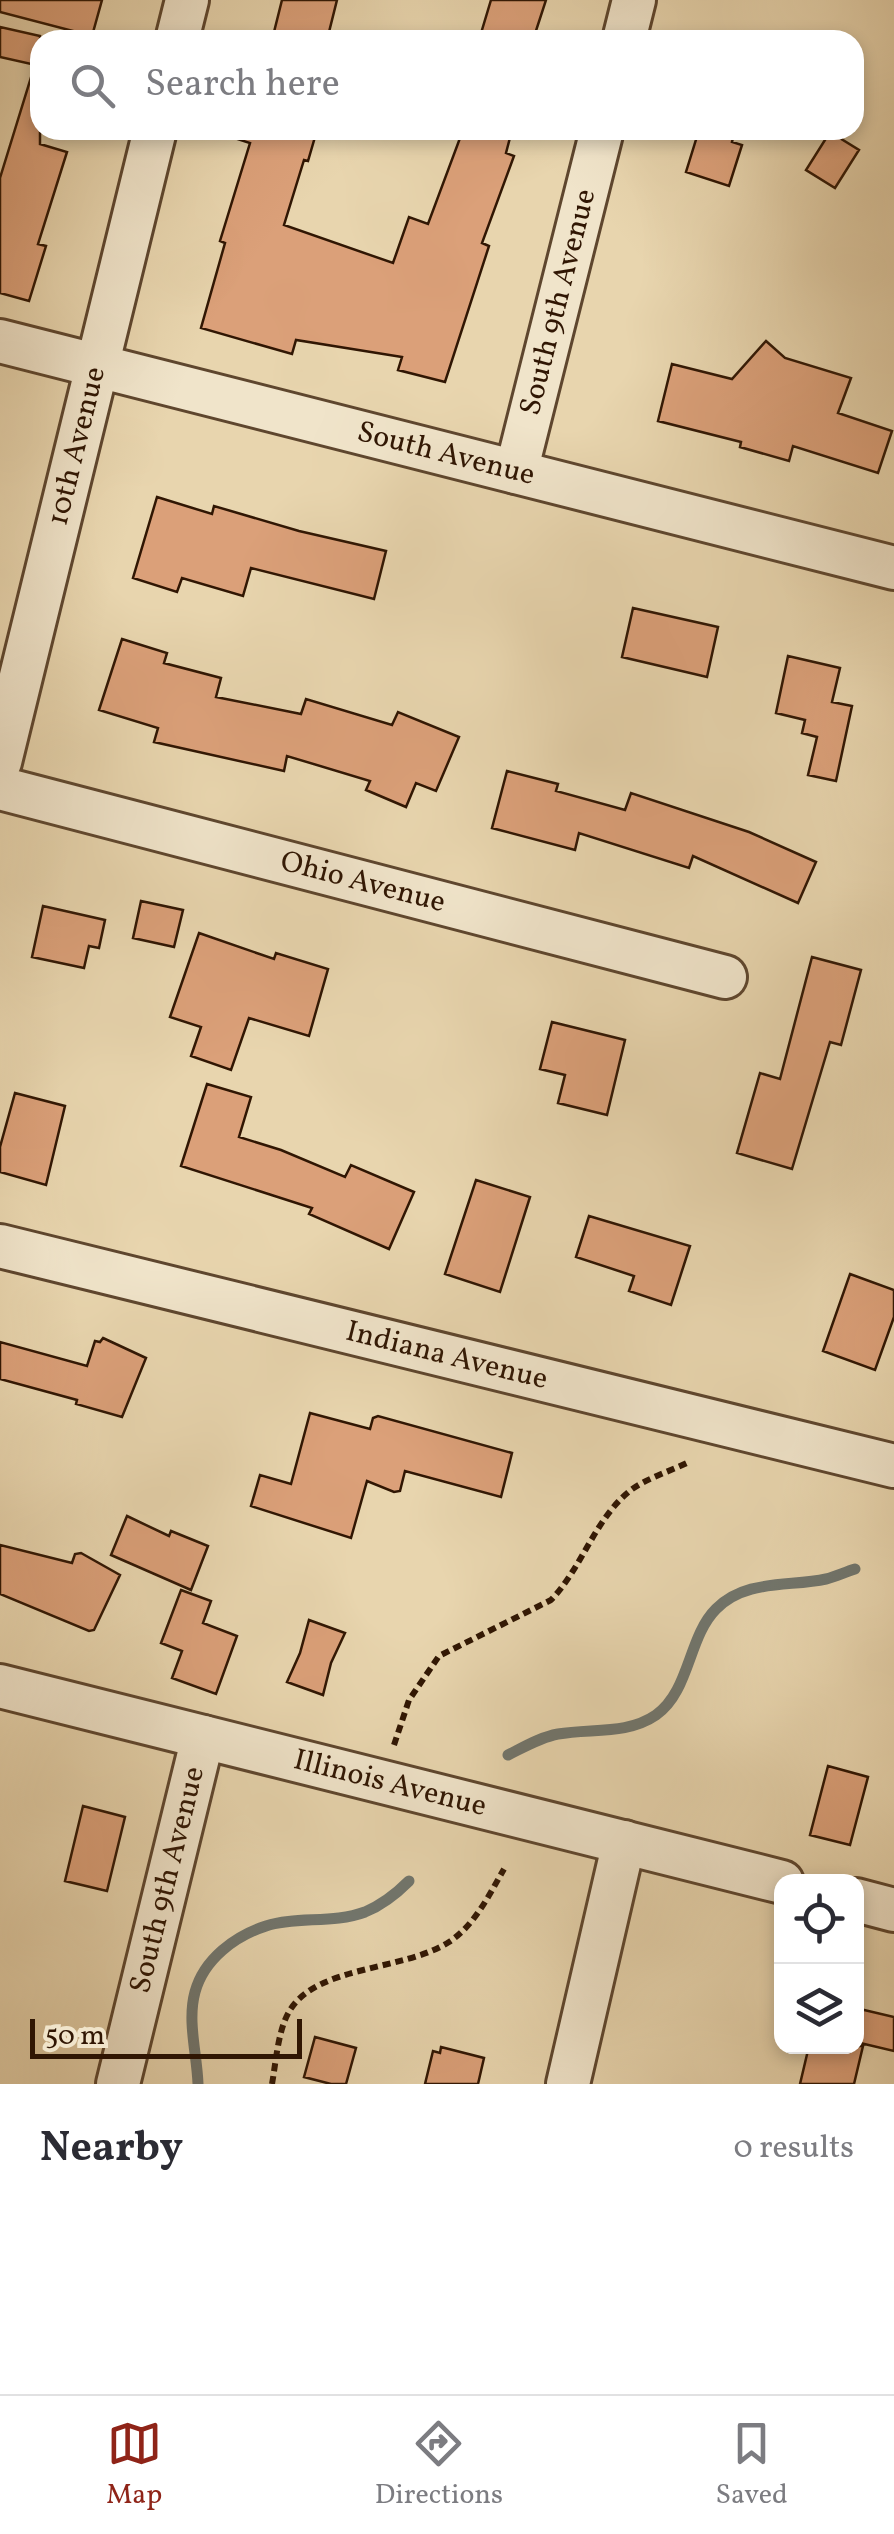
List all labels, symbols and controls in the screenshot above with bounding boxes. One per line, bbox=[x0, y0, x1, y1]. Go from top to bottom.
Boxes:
search box bbox=[30, 30, 864, 140]
icon: search bbox=[65, 58, 120, 113]
text: Search here bbox=[145, 59, 340, 112]
street label: South 9th Avenue bbox=[510, 185, 607, 420]
street label: 10th Avenue bbox=[38, 363, 117, 530]
street label: South Avenue bbox=[352, 411, 539, 497]
street label: Ohio Avenue bbox=[276, 841, 450, 924]
street label: Indiana Avenue bbox=[341, 1311, 552, 1401]
street label: Illinois Avenue bbox=[289, 1739, 491, 1828]
street label: South 9th Avenue bbox=[120, 1762, 216, 1998]
map controls bbox=[774, 1874, 864, 2054]
button: locate bbox=[774, 1874, 864, 1964]
button: layers bbox=[774, 1964, 864, 2054]
scale bar bbox=[30, 2014, 302, 2058]
text: 50 m bbox=[45, 2017, 105, 2056]
text: Nearby bbox=[40, 2120, 183, 2179]
text: 0 results bbox=[734, 2127, 854, 2171]
tab: Map bbox=[106, 2416, 162, 2515]
tab: Directions bbox=[375, 2416, 503, 2515]
tab: Saved bbox=[716, 2416, 788, 2515]

